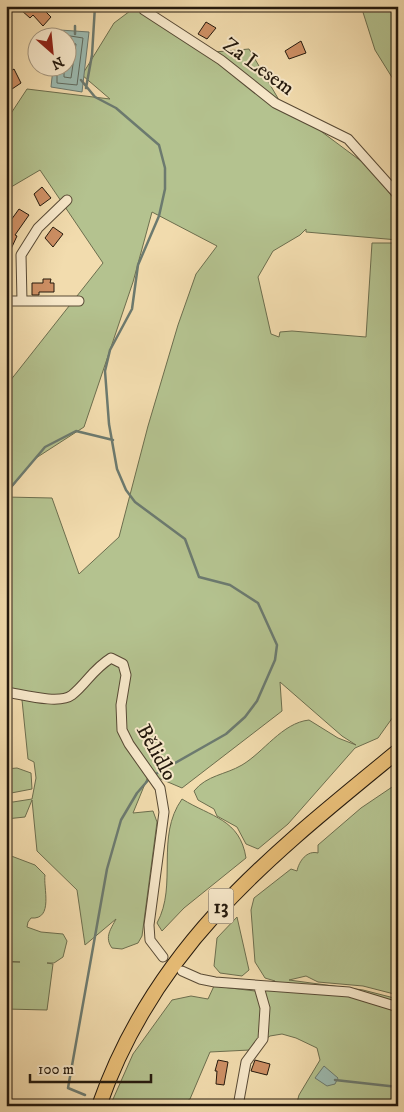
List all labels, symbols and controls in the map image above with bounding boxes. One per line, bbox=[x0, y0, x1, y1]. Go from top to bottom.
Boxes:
north arrow bbox=[28, 28, 78, 78]
street label: Za Lesem bbox=[218, 32, 299, 102]
text: N bbox=[48, 52, 67, 74]
street label: Bělidlo bbox=[130, 720, 182, 785]
road number: 13 bbox=[208, 888, 234, 924]
scale bar bbox=[30, 1052, 151, 1084]
text: 100 m bbox=[38, 1060, 74, 1079]

